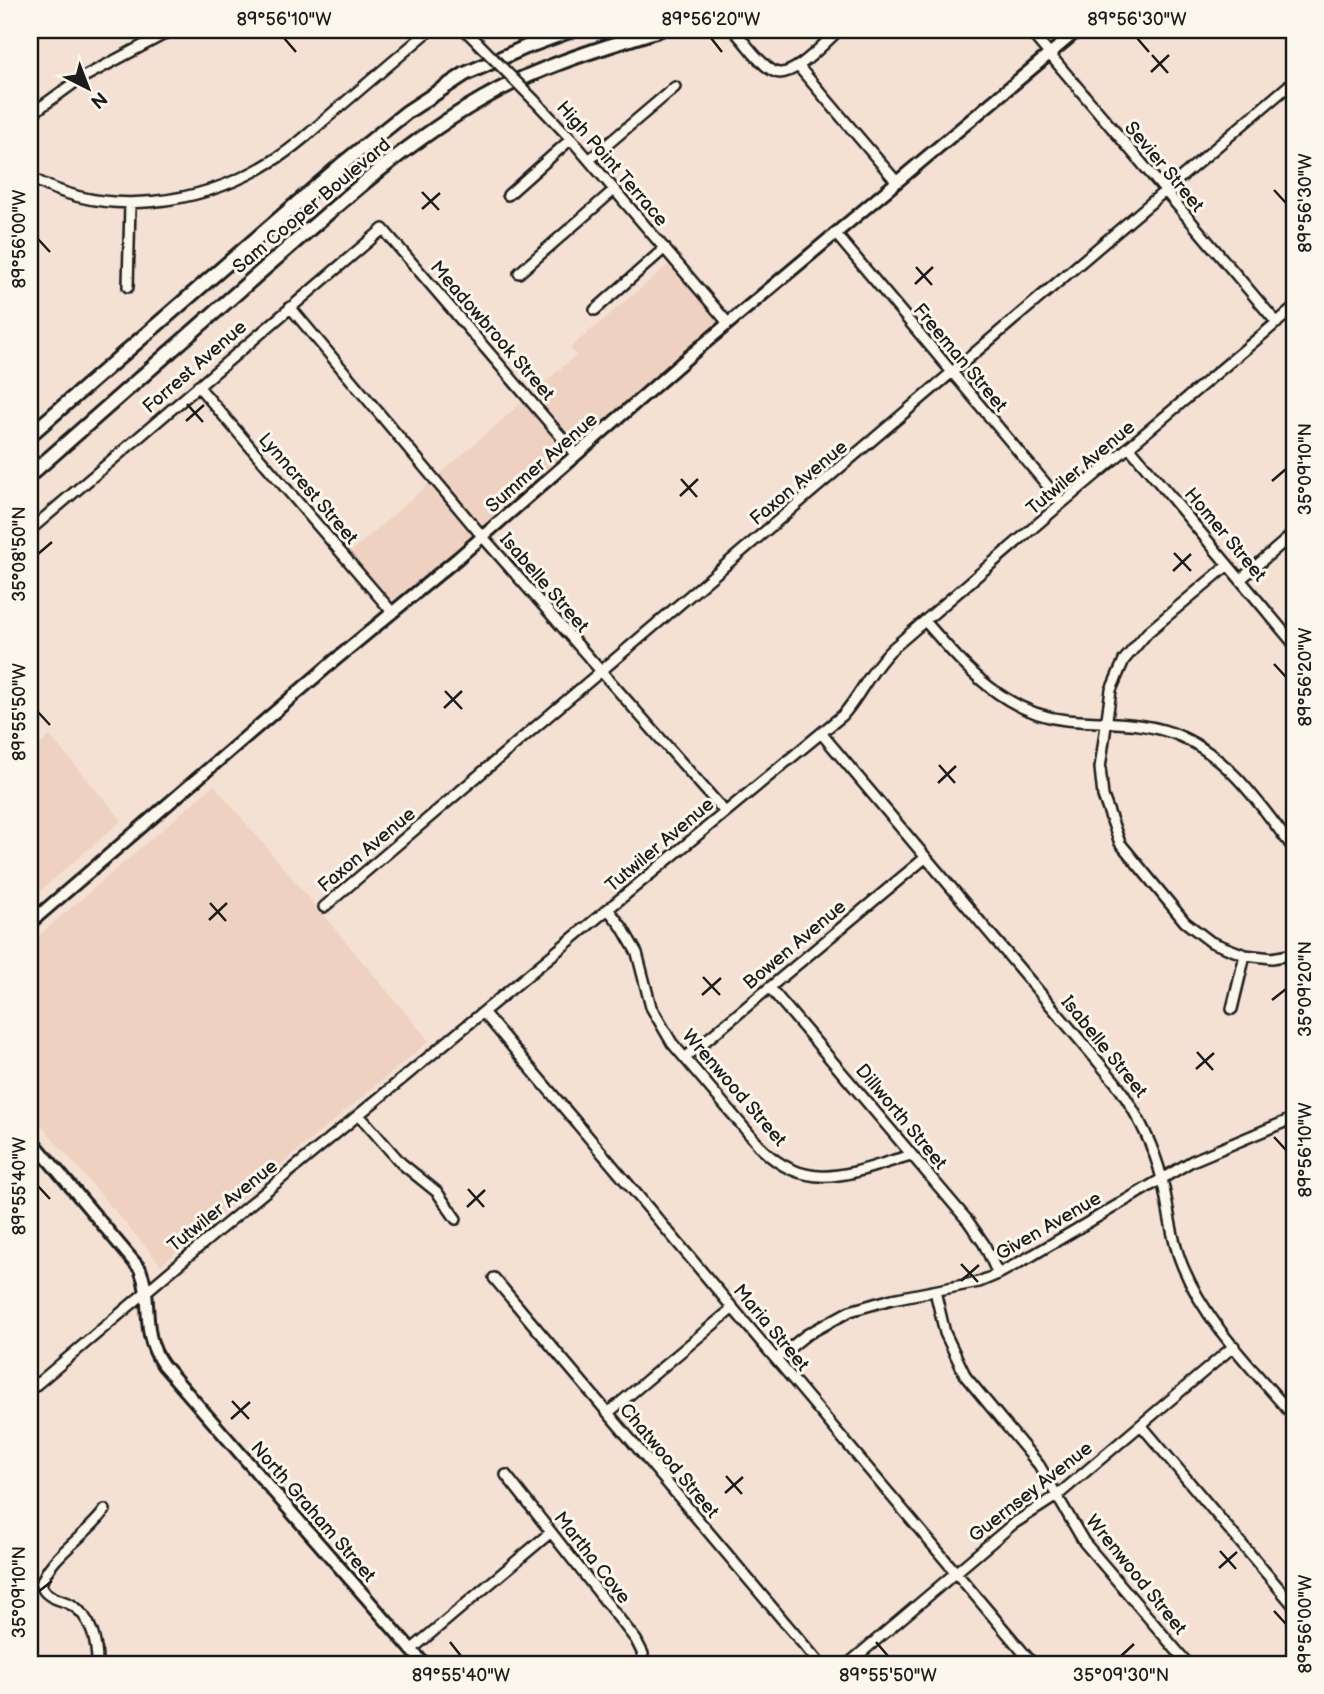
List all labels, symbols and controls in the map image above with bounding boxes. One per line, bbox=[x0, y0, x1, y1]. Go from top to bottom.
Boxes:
text: 89°56'10"W bbox=[236, 9, 332, 30]
text: 89°56'20"W bbox=[662, 9, 761, 30]
text: 89°56'30"W bbox=[1087, 9, 1187, 30]
north arrow bbox=[52, 52, 122, 122]
text: N bbox=[85, 86, 111, 113]
street label: High Point Terrace bbox=[551, 97, 673, 231]
street label: Sevier Street bbox=[1119, 117, 1209, 217]
street label: Sam Cooper Boulevard bbox=[228, 133, 396, 279]
text: 89°56'30"W bbox=[1295, 153, 1316, 253]
text: 89°56'00"W bbox=[9, 189, 30, 288]
street label: Meadowbrook Street bbox=[425, 256, 559, 406]
street label: Freeman Street bbox=[908, 299, 1012, 417]
street label: Forrest Avenue bbox=[138, 316, 252, 419]
street label: Summer Avenue bbox=[481, 408, 603, 518]
street label: Tutwiler Avenue bbox=[1022, 416, 1140, 520]
text: 35°09'10"N bbox=[1295, 423, 1316, 515]
street label: Lynncrest Street bbox=[253, 429, 363, 550]
street label: Faxon Avenue bbox=[746, 436, 852, 531]
street label: Homer Street bbox=[1179, 483, 1271, 587]
text: 35°08'50"N bbox=[9, 506, 30, 602]
street label: Isabelle Street bbox=[494, 528, 594, 638]
text: 89°56'20"W bbox=[1295, 627, 1316, 726]
text: 89°55'50"W bbox=[9, 662, 30, 761]
street label: Tutwiler Avenue bbox=[601, 793, 719, 897]
street label: Faxon Avenue bbox=[314, 803, 420, 898]
street label: Bowen Avenue bbox=[739, 895, 851, 995]
text: 35°09'20"N bbox=[1295, 941, 1316, 1037]
street label: Isabelle Street bbox=[1056, 991, 1152, 1103]
street label: Wrenwood Street bbox=[677, 1025, 791, 1151]
street label: Dillworth Street bbox=[850, 1060, 952, 1174]
text: 89°56'10"W bbox=[1295, 1102, 1316, 1198]
text: 89°55'40"W bbox=[9, 1136, 30, 1235]
street label: Tutwiler Avenue bbox=[163, 1155, 283, 1257]
street label: Given Avenue bbox=[992, 1187, 1106, 1266]
street label: Maria Street bbox=[728, 1280, 814, 1376]
street label: Chatwood Street bbox=[614, 1399, 724, 1523]
street label: North Graham Street bbox=[245, 1437, 380, 1587]
street label: Guernsey Avenue bbox=[965, 1437, 1097, 1548]
street label: Martha Cove bbox=[549, 1507, 635, 1609]
street label: Wrenwood Street bbox=[1080, 1510, 1191, 1640]
text: 35°09'10"N bbox=[9, 1546, 30, 1638]
text: 89°56'00"W bbox=[1295, 1574, 1316, 1673]
text: 89°55'40"W bbox=[412, 1665, 511, 1686]
text: 89°55'50"W bbox=[839, 1665, 938, 1686]
text: 35°09'30"N bbox=[1073, 1665, 1169, 1686]

